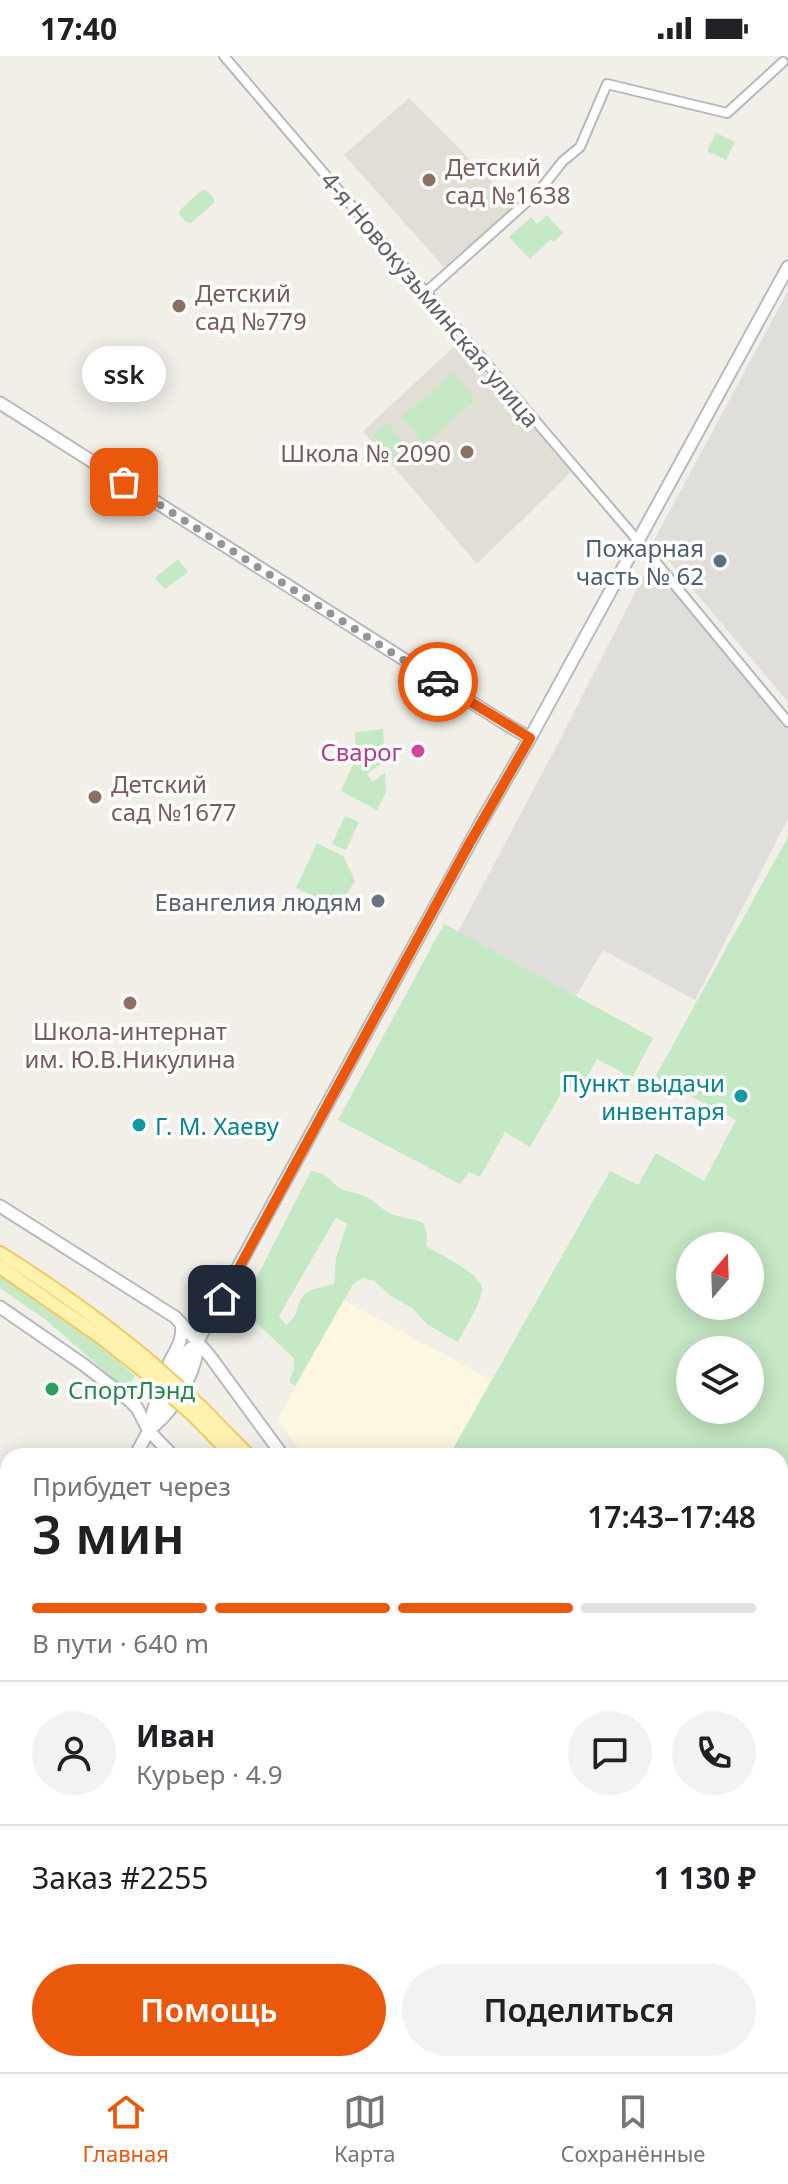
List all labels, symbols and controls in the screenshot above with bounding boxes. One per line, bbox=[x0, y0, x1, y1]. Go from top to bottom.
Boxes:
text: 17:40 bbox=[40, 8, 117, 49]
place label: Детский сад №1638 bbox=[445, 150, 570, 211]
street label: 4-я Новокузьминская улица bbox=[314, 164, 548, 434]
marker: Детский сад №1638 bbox=[420, 171, 438, 189]
place label: Детский сад №779 bbox=[195, 276, 307, 337]
marker: Детский сад №779 bbox=[170, 297, 188, 315]
callout: ssk bbox=[82, 346, 166, 402]
text: ssk bbox=[104, 356, 144, 392]
place label: Школа № 2090 bbox=[280, 436, 451, 469]
marker: Школа № 2090 bbox=[458, 443, 476, 461]
pin bbox=[90, 448, 158, 516]
icon: bag bbox=[102, 460, 146, 504]
place label: Пожарная часть № 62 bbox=[576, 531, 704, 592]
marker: Пожарная часть № 62 bbox=[711, 552, 729, 570]
courier bbox=[398, 642, 478, 722]
icon: car bbox=[416, 660, 460, 704]
place label: Сварог bbox=[320, 735, 402, 768]
marker: Сварог bbox=[409, 742, 427, 760]
place label: Детский сад №1677 bbox=[111, 767, 236, 828]
marker: Детский сад №1677 bbox=[86, 788, 104, 806]
place label: Евангелия людям bbox=[155, 885, 362, 918]
marker: Евангелия людям bbox=[369, 892, 387, 910]
marker: Школа-интернат им. Ю.В.Никулина bbox=[121, 994, 139, 1012]
place label: Школа-интернат им. Ю.В.Никулина bbox=[24, 1014, 236, 1075]
place label: Пункт выдачи инвентаря bbox=[562, 1066, 725, 1127]
marker: Пункт выдачи инвентаря bbox=[732, 1087, 750, 1105]
place label: Г. М. Хаеву bbox=[155, 1109, 280, 1142]
marker: Г. М. Хаеву bbox=[130, 1116, 148, 1134]
north arrow bbox=[676, 1232, 764, 1320]
map controls bbox=[676, 1232, 764, 1424]
pin bbox=[188, 1265, 256, 1333]
icon: home bbox=[200, 1277, 244, 1321]
button: layers bbox=[676, 1336, 764, 1424]
place label: СпортЛэнд bbox=[68, 1373, 196, 1406]
marker: СпортЛэнд bbox=[43, 1380, 61, 1398]
text: Прибудет через bbox=[32, 1468, 231, 1504]
text: 17:43–17:48 bbox=[587, 1496, 756, 1537]
text: 3 мин bbox=[32, 1498, 185, 1569]
text: В пути · 640 m bbox=[32, 1625, 209, 1661]
button: person bbox=[32, 1711, 116, 1795]
button: chat bbox=[568, 1711, 652, 1795]
button: phone bbox=[672, 1711, 756, 1795]
text: Иван bbox=[136, 1715, 215, 1756]
text: Курьер · 4.9 bbox=[136, 1756, 283, 1792]
text: Заказ #2255 bbox=[32, 1857, 208, 1898]
text: 1 130 ₽ bbox=[654, 1857, 756, 1898]
button: Помощь bbox=[32, 1964, 386, 2056]
button: Поделиться bbox=[402, 1964, 756, 2056]
tab: Главная bbox=[83, 2090, 169, 2168]
tab: Карта bbox=[334, 2090, 395, 2168]
tab: Сохранённые bbox=[560, 2090, 705, 2168]

